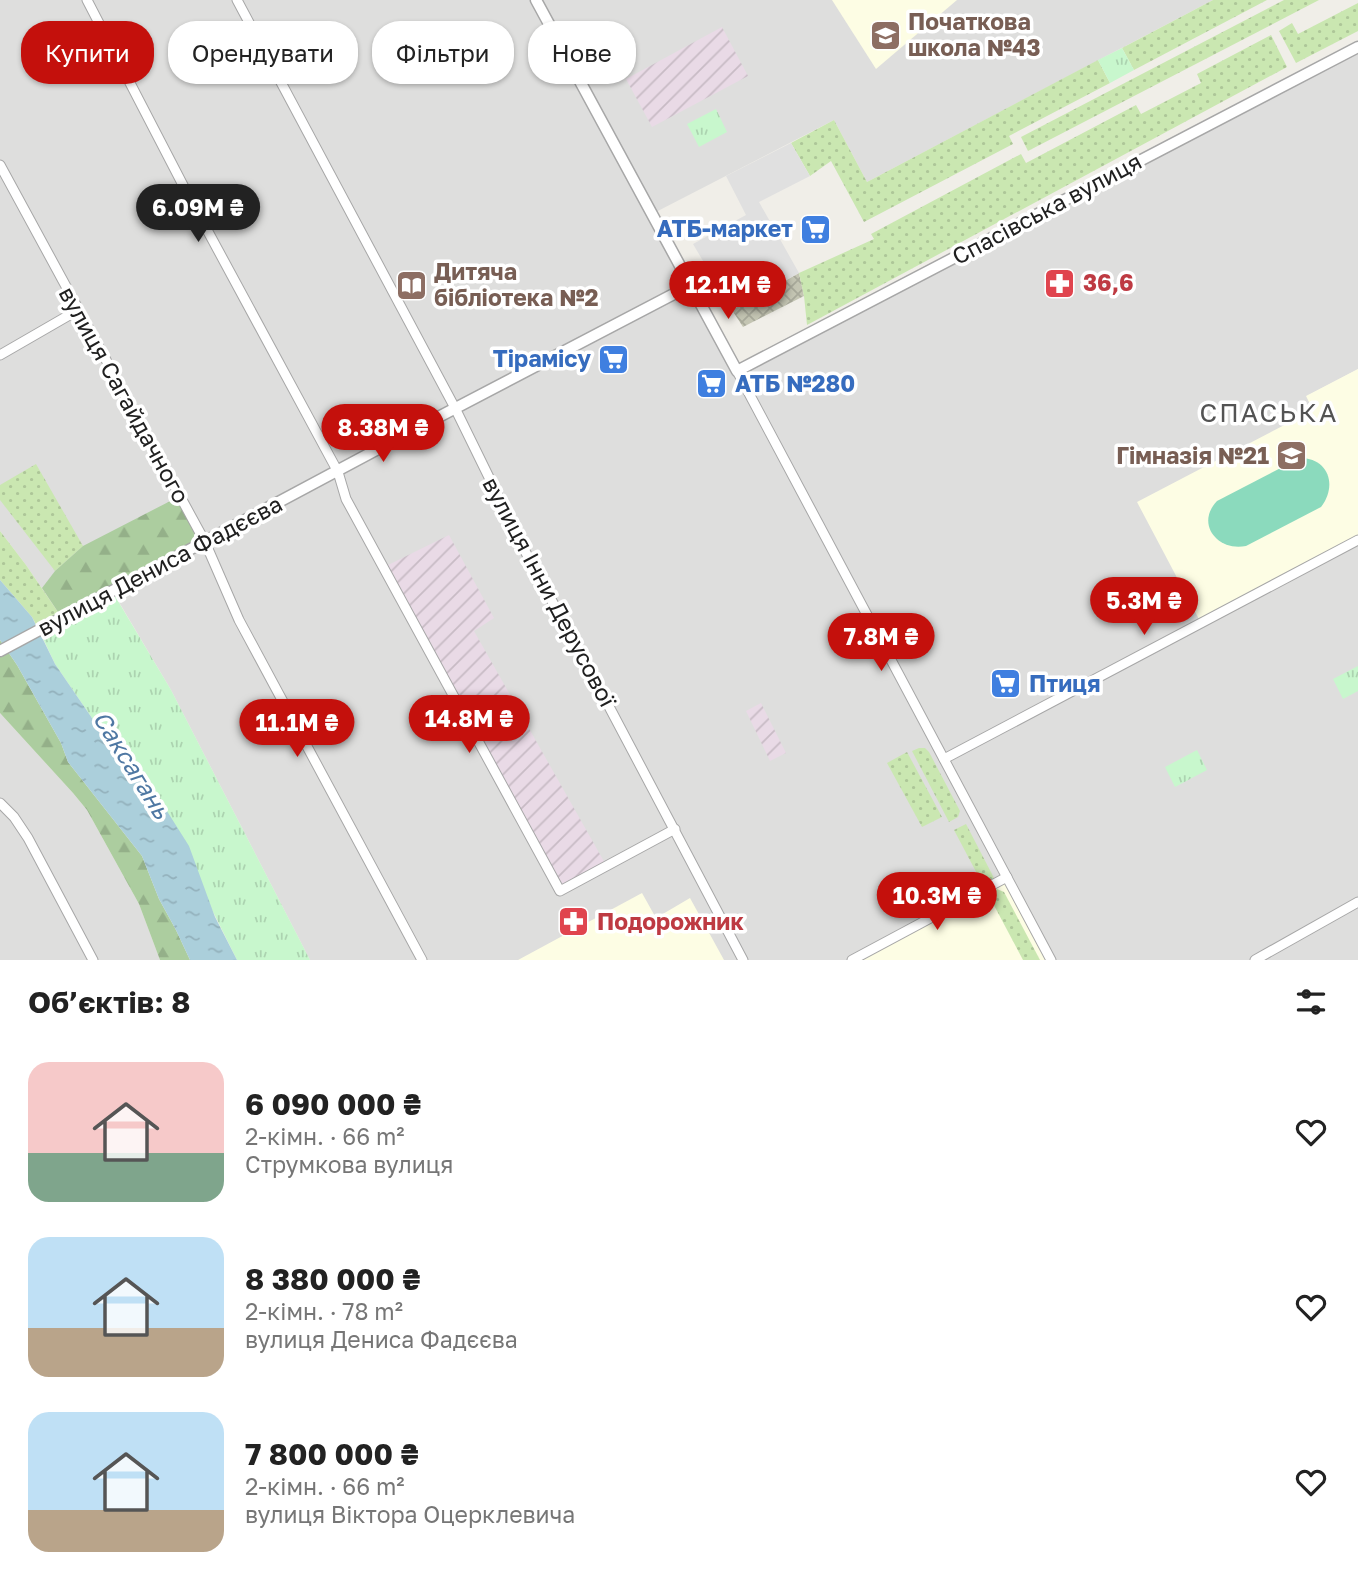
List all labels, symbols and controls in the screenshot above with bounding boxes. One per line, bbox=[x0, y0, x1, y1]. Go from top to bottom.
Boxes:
place label: Початкова школа №43 bbox=[908, 7, 1041, 61]
school or university icon: Початкова школа №43 bbox=[868, 18, 902, 52]
chip: Купити bbox=[21, 21, 154, 84]
chip: Орендувати bbox=[168, 21, 358, 84]
chip: Фільтри bbox=[372, 21, 514, 84]
chip: Нове bbox=[528, 21, 636, 84]
street label: Спасівська вулиця bbox=[947, 146, 1146, 270]
pin: 6.09M ₴ bbox=[133, 184, 263, 244]
text: 6.09M ₴ bbox=[152, 193, 244, 221]
supermarket icon: АТБ-маркет bbox=[799, 212, 833, 246]
place label: АТБ-маркет bbox=[657, 214, 793, 242]
place label: Дитяча бібліотека №2 bbox=[434, 257, 599, 311]
pin: 12.1M ₴ bbox=[663, 262, 793, 321]
pharmacy icon: 36,6 bbox=[1043, 266, 1077, 300]
library icon: Дитяча бібліотека №2 bbox=[394, 268, 428, 302]
place label: 36,6 bbox=[1083, 268, 1134, 296]
text: 12.1M ₴ bbox=[685, 270, 771, 298]
street label: вулиця Сагайдачного bbox=[54, 281, 196, 508]
supermarket icon: Тірамісу bbox=[597, 342, 631, 376]
place label: Тірамісу bbox=[493, 344, 591, 372]
supermarket icon: АТБ №280 bbox=[695, 367, 729, 401]
place label: АТБ №280 bbox=[735, 369, 855, 397]
district label: СПАСЬКА bbox=[1200, 397, 1338, 428]
pin: 8.38M ₴ bbox=[318, 405, 448, 464]
text: 8.38M ₴ bbox=[337, 413, 429, 441]
school or university icon: Гімназія №21 bbox=[1275, 439, 1309, 473]
place label: Гімназія №21 bbox=[1116, 441, 1269, 469]
street label: вулиця Інни Дерусової bbox=[477, 472, 623, 712]
street label: вулиця Дениса Фадєєва bbox=[33, 489, 287, 642]
pin: 5.3M ₴ bbox=[1087, 578, 1201, 637]
text: 5.3M ₴ bbox=[1106, 586, 1182, 614]
pin: 7.8M ₴ bbox=[824, 614, 938, 673]
text: 7.8M ₴ bbox=[844, 622, 918, 650]
supermarket icon: Птиця bbox=[989, 667, 1023, 701]
place label: Птиця bbox=[1029, 669, 1100, 697]
pin: 14.8M ₴ bbox=[404, 696, 534, 755]
pin: 11.1M ₴ bbox=[232, 700, 362, 759]
text: 14.8M ₴ bbox=[425, 704, 513, 732]
water label: Саксагань bbox=[88, 705, 177, 824]
text: 11.1M ₴ bbox=[255, 708, 339, 736]
pin: 10.3M ₴ bbox=[872, 872, 1002, 932]
text: 10.3M ₴ bbox=[893, 881, 981, 909]
pharmacy icon: Подорожник bbox=[557, 905, 591, 939]
place label: Подорожник bbox=[597, 907, 744, 935]
icon: filters bbox=[1292, 983, 1330, 1021]
text: Об’єктів: 8 bbox=[28, 984, 190, 1020]
text: 6 090 000 ₴ bbox=[245, 1086, 421, 1122]
icon: home bbox=[84, 1090, 168, 1174]
icon: heart bbox=[1292, 1113, 1330, 1151]
text: 2-кімн. · 66 m² bbox=[245, 1122, 405, 1150]
text: Струмкова вулиця bbox=[245, 1150, 453, 1178]
text: 8 380 000 ₴ bbox=[245, 1261, 421, 1297]
icon: home bbox=[84, 1265, 168, 1349]
icon: heart bbox=[1292, 1288, 1330, 1326]
text: 2-кімн. · 78 m² bbox=[245, 1297, 403, 1325]
text: вулиця Дениса Фадєєва bbox=[245, 1325, 518, 1353]
text: 7 800 000 ₴ bbox=[245, 1436, 419, 1472]
icon: home bbox=[84, 1440, 168, 1524]
icon: heart bbox=[1292, 1463, 1330, 1501]
text: 2-кімн. · 66 m² bbox=[245, 1472, 405, 1500]
text: вулиця Віктора Оцерклевича bbox=[245, 1500, 575, 1528]

